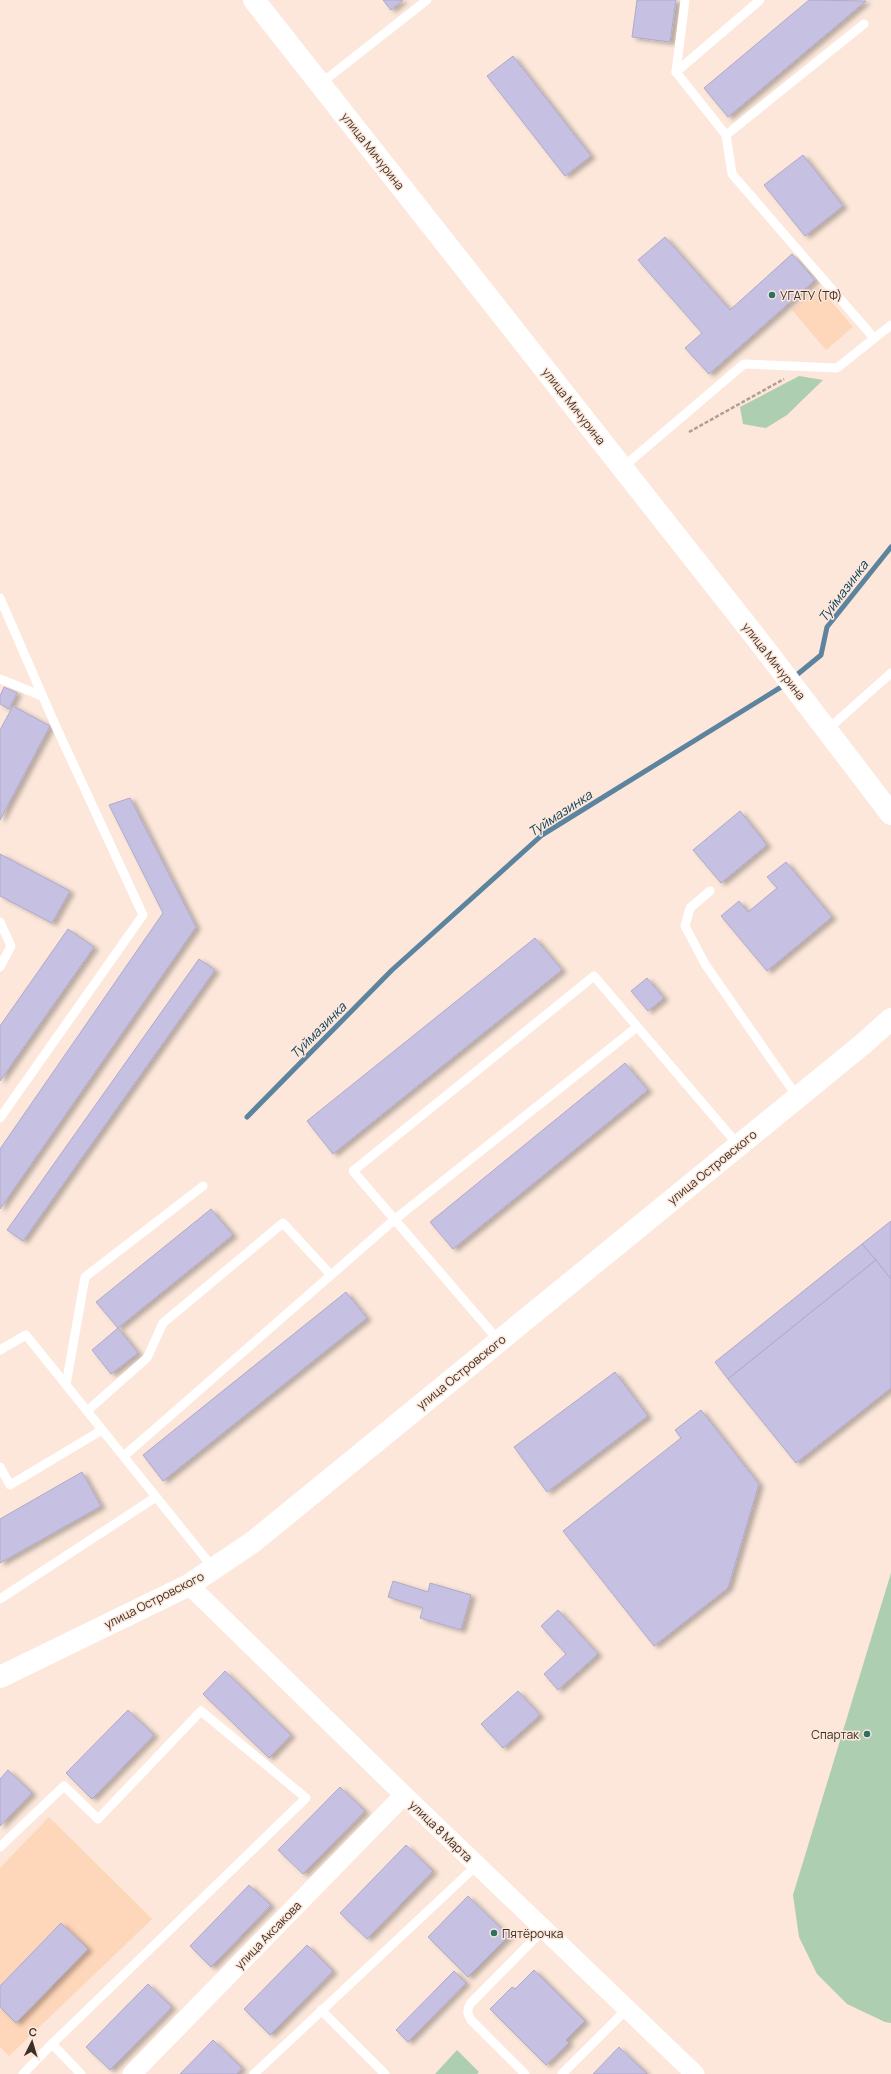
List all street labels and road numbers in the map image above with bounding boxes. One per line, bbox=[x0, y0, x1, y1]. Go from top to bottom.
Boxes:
street label: улица Мичурина bbox=[337, 109, 409, 193]
street label: улица Мичурина bbox=[538, 364, 610, 448]
street label: улица Мичурина bbox=[738, 619, 810, 703]
street label: улица Островского bbox=[664, 1126, 760, 1208]
street label: улица Островского bbox=[413, 1331, 509, 1413]
street label: улица Островского bbox=[101, 1567, 207, 1633]
street label: улица 8 Марта bbox=[406, 1796, 476, 1866]
street label: улица Аксакова bbox=[231, 1897, 305, 1973]

